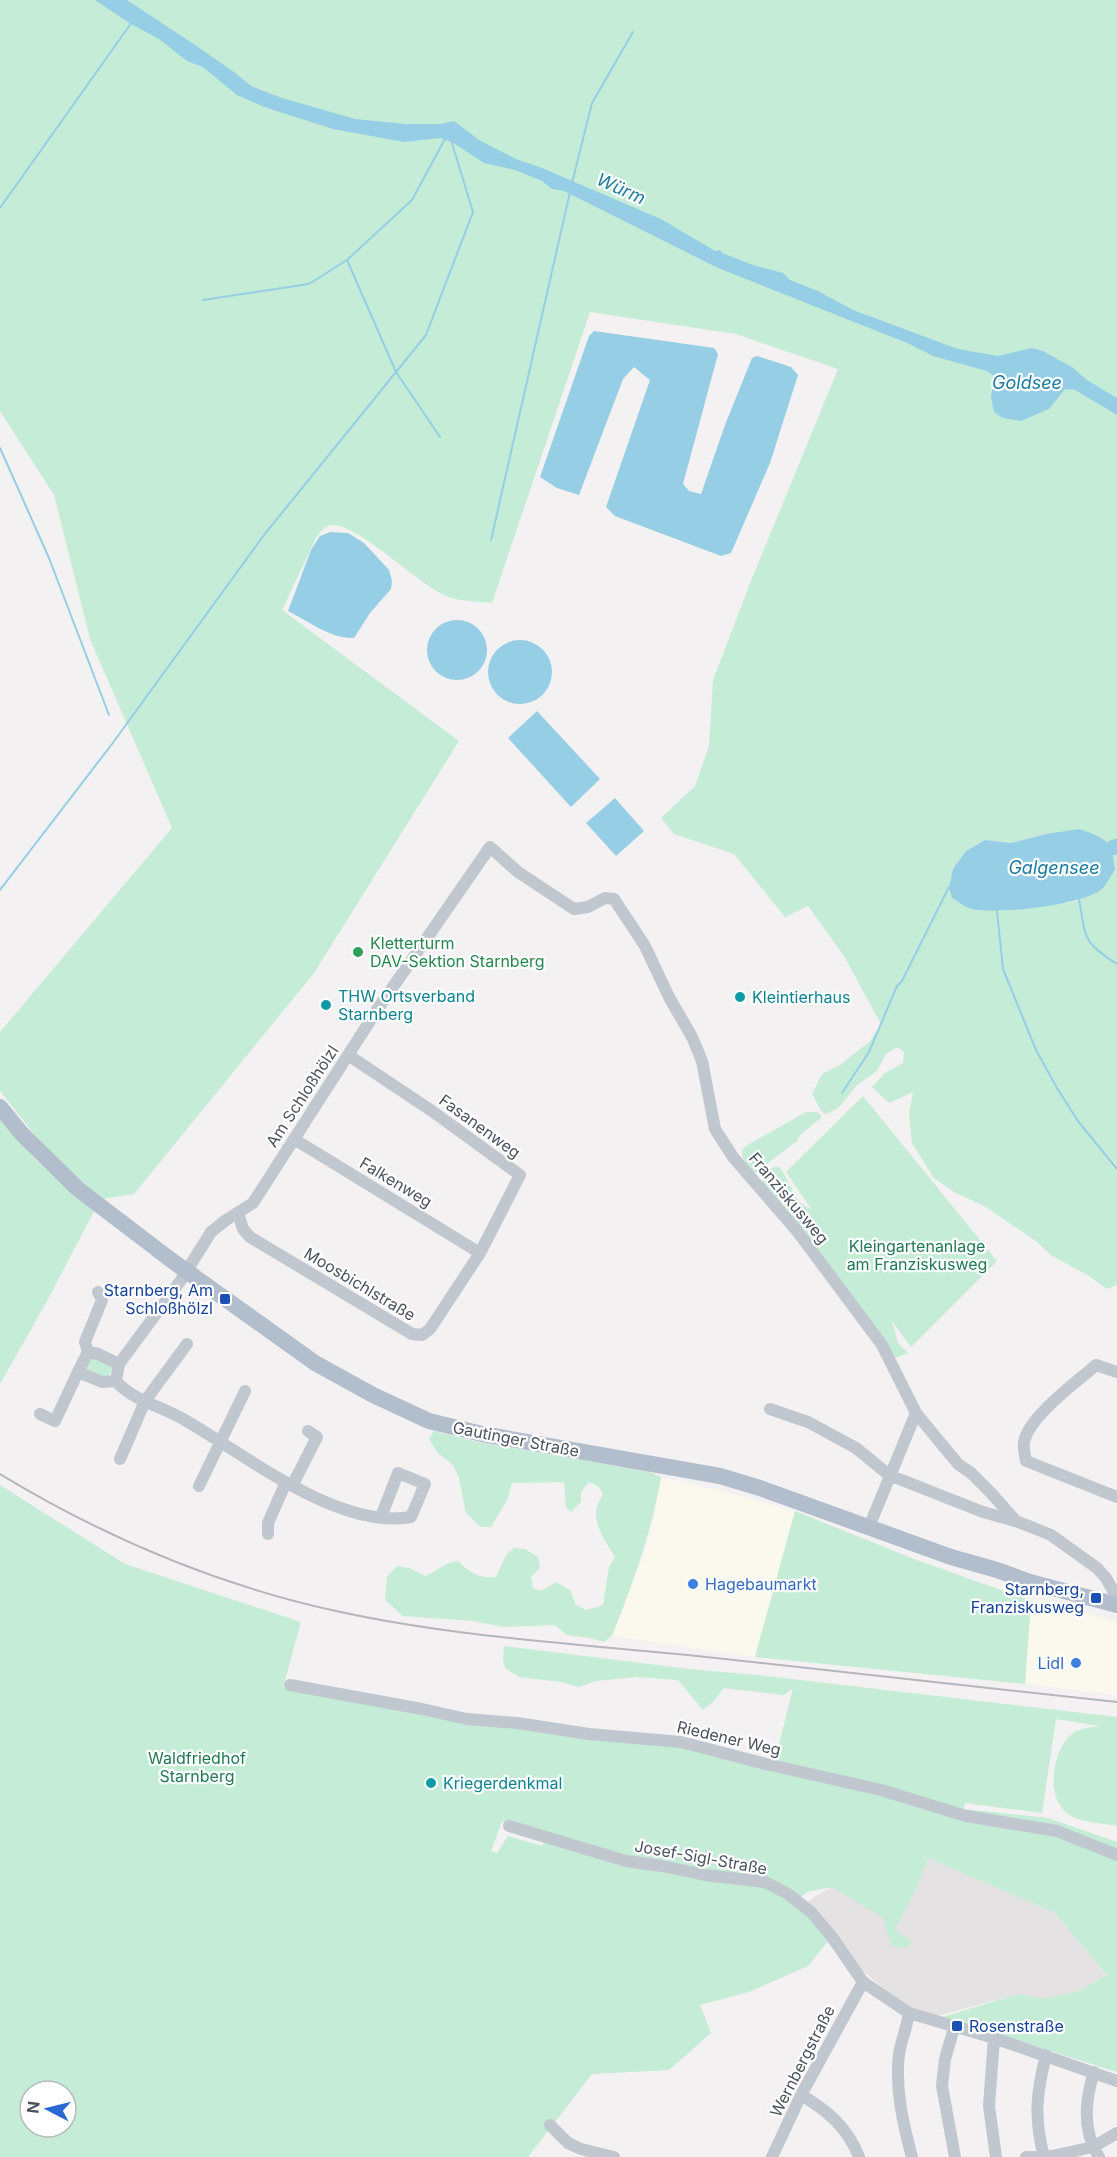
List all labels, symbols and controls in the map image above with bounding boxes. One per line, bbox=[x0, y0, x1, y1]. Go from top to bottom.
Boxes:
water label: Würm bbox=[594, 169, 649, 209]
water label: Goldsee bbox=[992, 372, 1062, 393]
water label: Galgensee bbox=[1008, 857, 1100, 878]
place label: Kletterturm DAV-Sektion Starnberg bbox=[370, 933, 545, 971]
marker: Kletterturm DAV-Sektion Starnberg bbox=[351, 945, 365, 959]
place label: THW Ortsverband Starnberg bbox=[338, 986, 475, 1024]
place label: Kleintierhaus bbox=[752, 987, 850, 1007]
marker: Kleintierhaus bbox=[733, 990, 747, 1004]
marker: THW Ortsverband Starnberg bbox=[319, 998, 333, 1012]
street label: Am Schloßhölzl bbox=[262, 1041, 342, 1151]
street label: Fasanenweg bbox=[435, 1090, 525, 1162]
street label: Franziskusweg bbox=[745, 1148, 833, 1248]
street label: Falkenweg bbox=[356, 1153, 436, 1211]
park label: Kleingartenanlage am Franziskusweg bbox=[847, 1236, 987, 1274]
street label: Moosbichlstraße bbox=[301, 1243, 419, 1325]
place label: Starnberg, Am Schloßhölzl bbox=[104, 1280, 213, 1318]
marker: Starnberg, Am Schloßhölzl bbox=[218, 1292, 232, 1306]
street label: Gautinger Straße bbox=[451, 1417, 581, 1461]
place label: Hagebaumarkt bbox=[705, 1574, 817, 1594]
marker: Hagebaumarkt bbox=[686, 1577, 700, 1591]
place label: Starnberg, Franziskusweg bbox=[971, 1579, 1084, 1617]
marker: Starnberg, Franziskusweg bbox=[1089, 1591, 1103, 1605]
place label: Lidl bbox=[1037, 1653, 1064, 1673]
marker: Lidl bbox=[1069, 1656, 1083, 1670]
street label: Riedener Weg bbox=[675, 1716, 783, 1760]
park label: Waldfriedhof Starnberg bbox=[148, 1748, 246, 1786]
place label: Kriegerdenkmal bbox=[443, 1773, 562, 1793]
marker: Kriegerdenkmal bbox=[424, 1776, 438, 1790]
street label: Josef-Sigl-Straße bbox=[633, 1835, 769, 1879]
street label: Wernbergstraße bbox=[765, 2002, 839, 2120]
place label: Rosenstraße bbox=[969, 2016, 1064, 2036]
marker: Rosenstraße bbox=[950, 2019, 964, 2033]
north arrow bbox=[18, 2079, 78, 2139]
text: N bbox=[22, 2100, 44, 2114]

